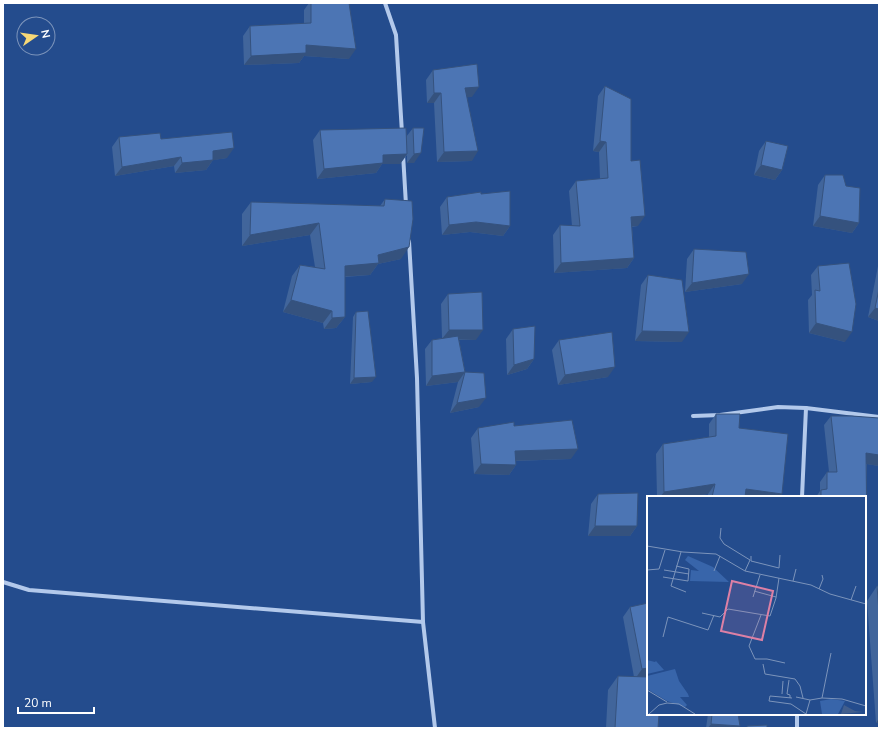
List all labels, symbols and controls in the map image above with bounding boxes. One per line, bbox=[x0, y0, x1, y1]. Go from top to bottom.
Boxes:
north arrow bbox=[16, 16, 56, 56]
text: N bbox=[37, 28, 53, 40]
inset map bbox=[647, 496, 866, 715]
scale bar bbox=[18, 689, 94, 715]
text: 20 m bbox=[24, 695, 52, 711]

